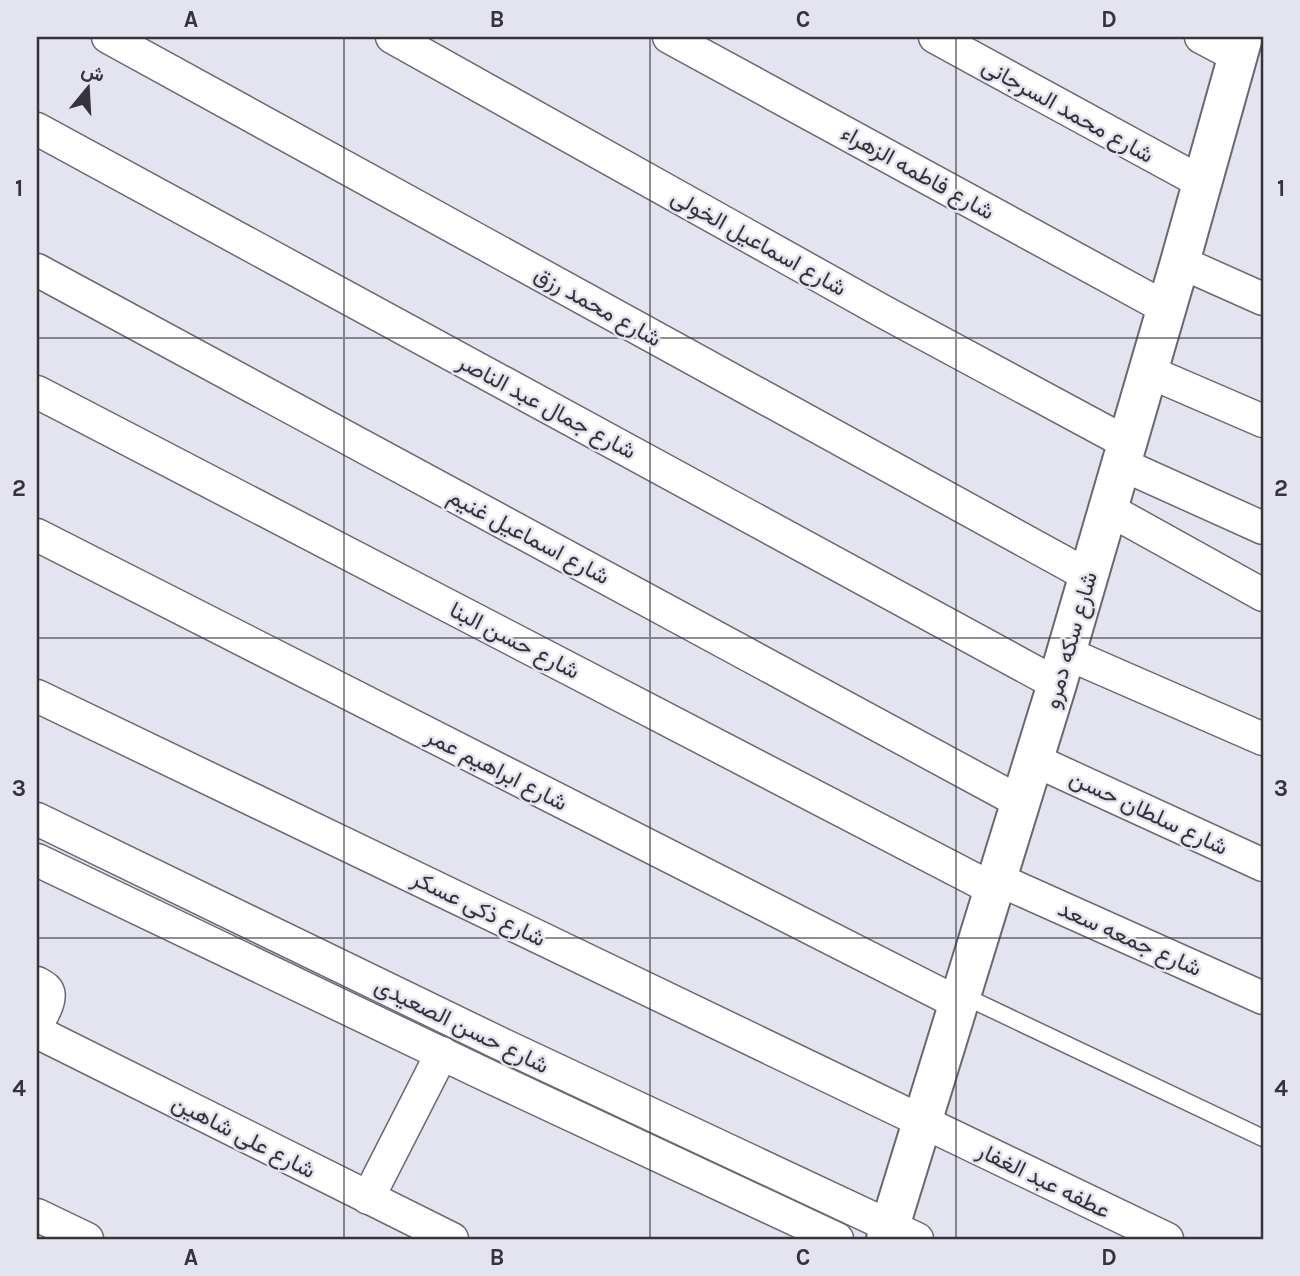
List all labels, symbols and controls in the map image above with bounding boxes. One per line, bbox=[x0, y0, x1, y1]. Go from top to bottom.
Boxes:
text: A bbox=[184, 6, 198, 33]
text: B bbox=[490, 6, 504, 33]
text: C bbox=[796, 6, 810, 33]
text: D bbox=[1101, 6, 1117, 33]
north arrow bbox=[52, 52, 122, 122]
street label: شارع محمد السرجانى bbox=[976, 52, 1158, 171]
text: ش bbox=[79, 59, 107, 87]
street label: شارع فاطمه الزهراء bbox=[836, 119, 999, 227]
text: 1 bbox=[15, 175, 23, 202]
text: 1 bbox=[1277, 175, 1285, 202]
street label: شارع اسماعيل الخولى bbox=[666, 183, 851, 303]
street label: شارع محمد رزق bbox=[529, 260, 666, 354]
street label: شارع جمال عبد الناصر bbox=[451, 348, 641, 467]
text: 2 bbox=[12, 475, 26, 502]
text: 2 bbox=[1274, 475, 1288, 502]
street label: شارع اسماعيل غنيم bbox=[442, 482, 614, 592]
street label: شارع سكه دمرو bbox=[1038, 569, 1105, 712]
street label: شارع حسن البنا bbox=[444, 596, 584, 687]
street label: شارع ابراهيم عمر bbox=[420, 722, 572, 818]
street label: شارع سلطان حسن bbox=[1065, 764, 1232, 863]
text: 3 bbox=[12, 775, 26, 802]
text: 3 bbox=[1274, 775, 1288, 802]
street label: شارع ذكى عسكر bbox=[406, 864, 550, 954]
street label: شارع جمعه سعد bbox=[1053, 895, 1206, 984]
street label: شارع حسن الصعيدى bbox=[369, 972, 553, 1081]
text: 4 bbox=[12, 1075, 26, 1102]
text: 4 bbox=[1274, 1075, 1288, 1102]
street label: شارع على شاهين bbox=[167, 1089, 320, 1186]
street label: عطفه عبد الغفار bbox=[972, 1136, 1115, 1225]
text: A bbox=[184, 1244, 198, 1271]
text: B bbox=[490, 1244, 504, 1271]
text: C bbox=[796, 1244, 810, 1271]
text: D bbox=[1101, 1244, 1117, 1271]

